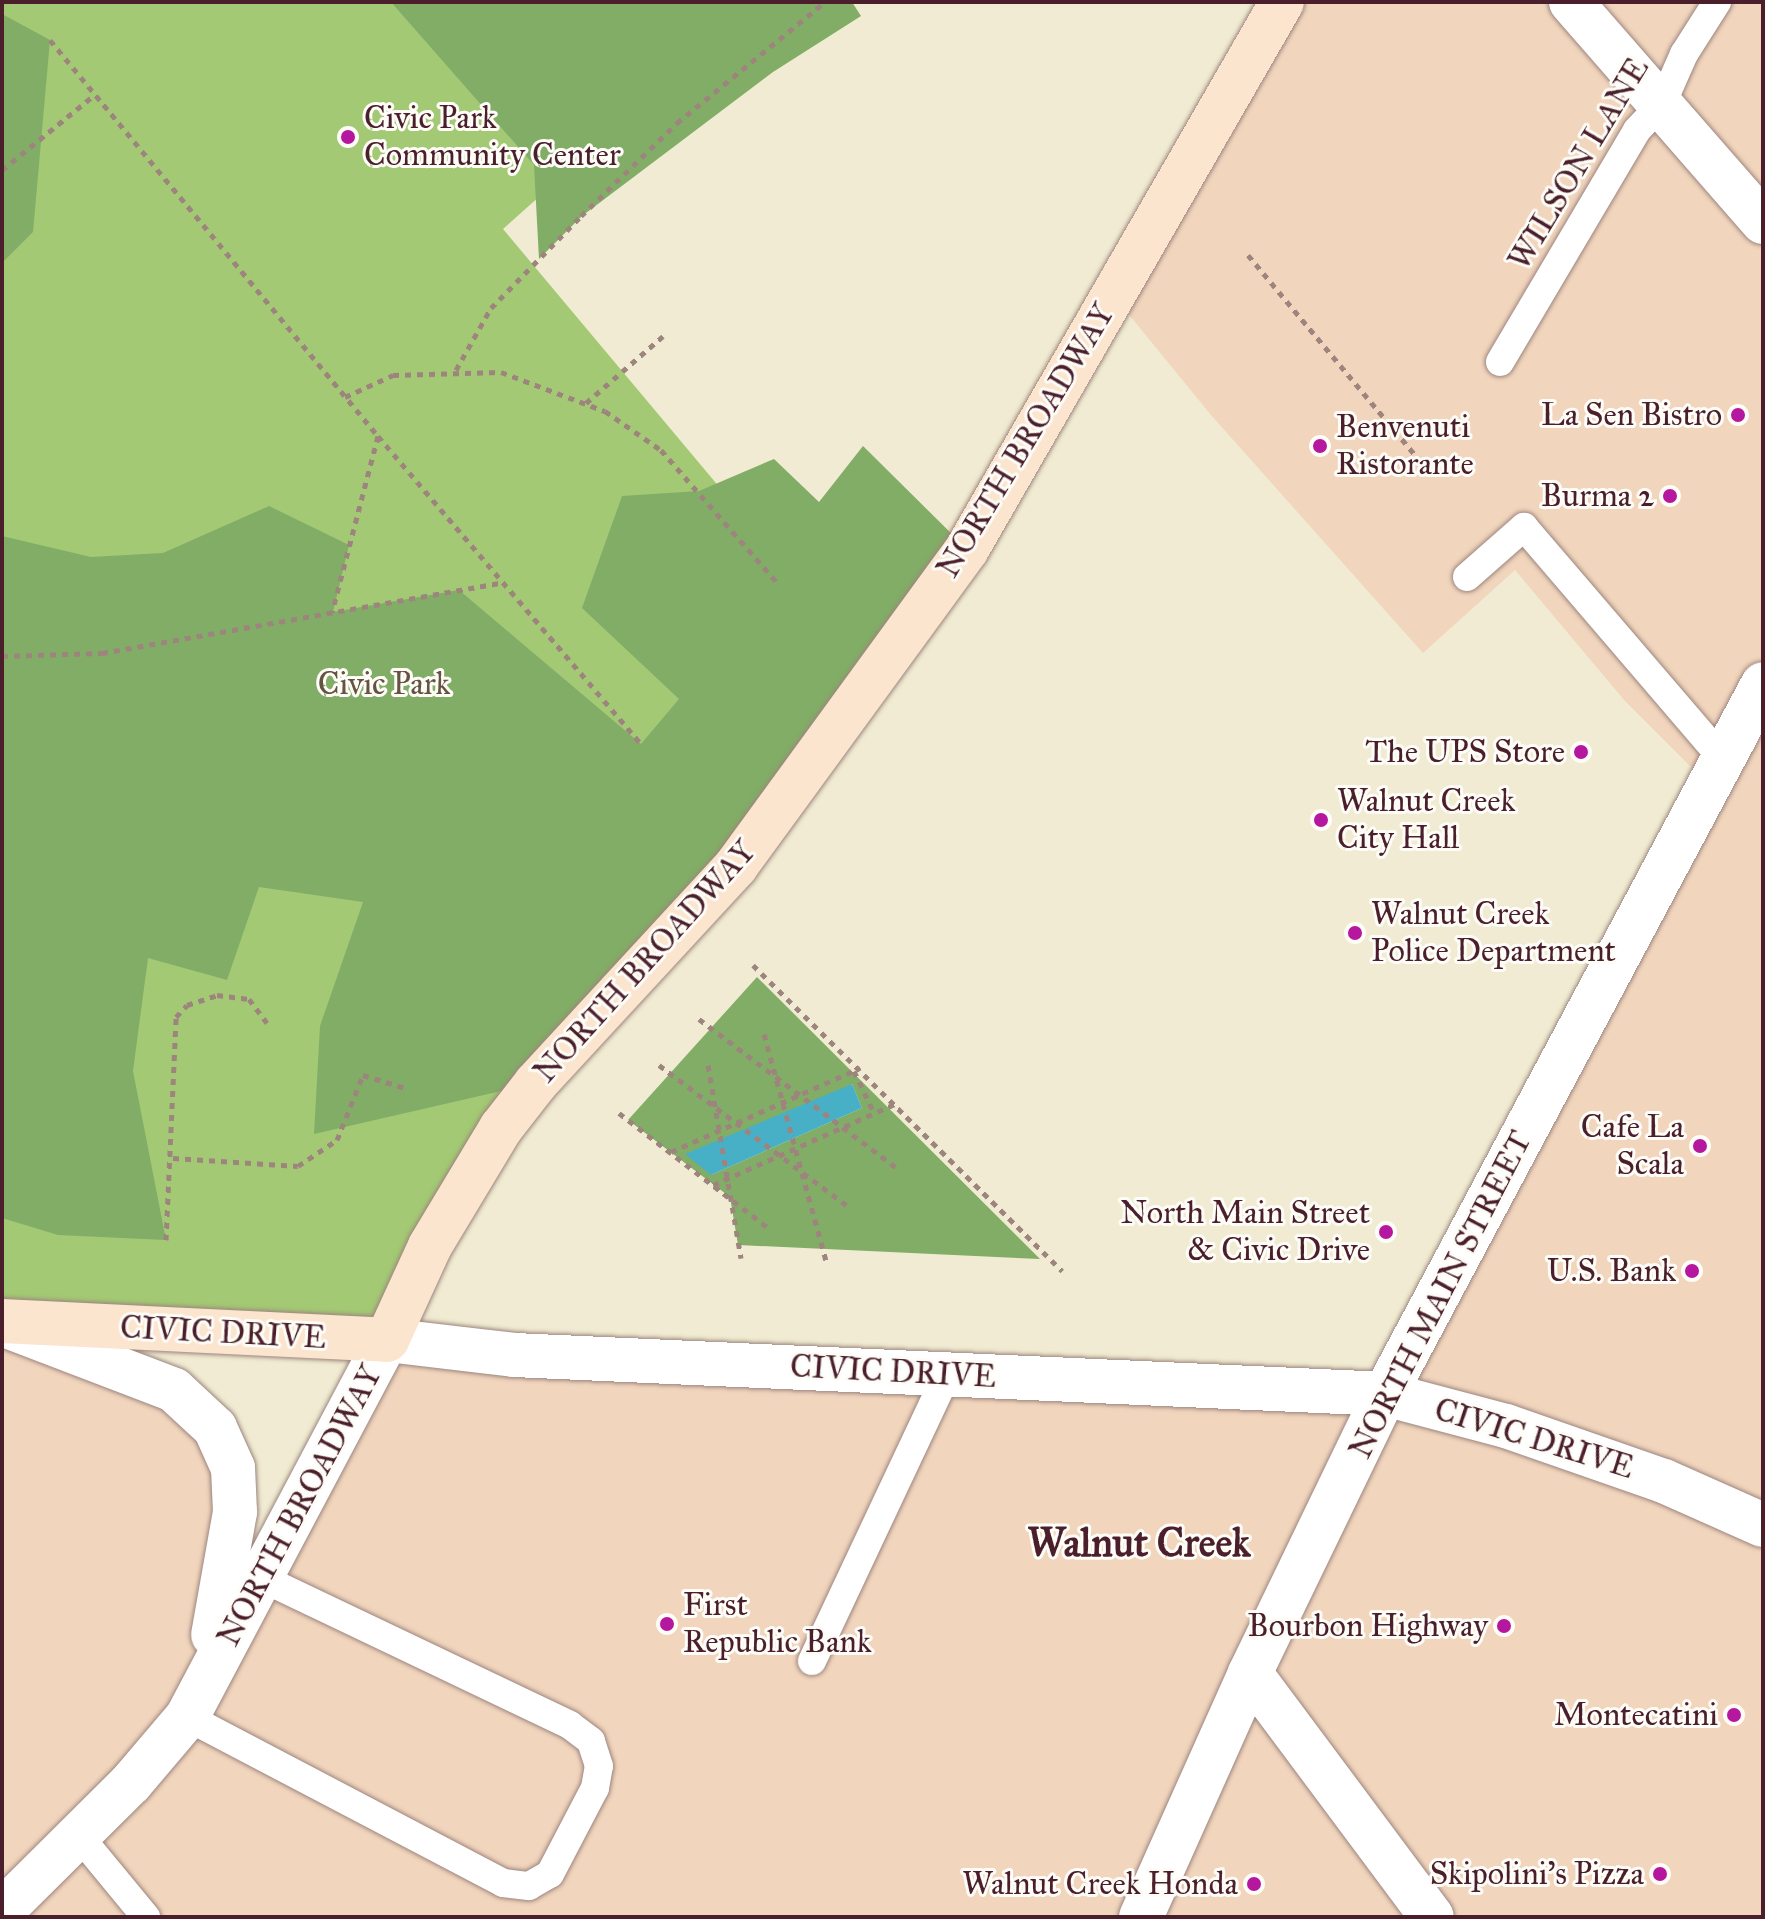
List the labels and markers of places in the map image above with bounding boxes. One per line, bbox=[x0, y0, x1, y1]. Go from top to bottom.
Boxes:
place label: Civic Park Community Center bbox=[364, 100, 621, 175]
marker: Civic Park Community Center bbox=[339, 128, 357, 146]
place label: La Sen Bistro bbox=[1541, 396, 1722, 434]
marker: La Sen Bistro bbox=[1729, 406, 1747, 424]
place label: Benvenuti Ristorante bbox=[1336, 409, 1474, 484]
marker: Benvenuti Ristorante bbox=[1311, 437, 1329, 455]
place label: Burma 2 bbox=[1541, 477, 1654, 515]
marker: Burma 2 bbox=[1661, 487, 1679, 505]
place label: The UPS Store bbox=[1365, 733, 1565, 771]
marker: The UPS Store bbox=[1572, 743, 1590, 761]
place label: Walnut Creek City Hall bbox=[1337, 783, 1515, 858]
marker: Walnut Creek City Hall bbox=[1312, 811, 1330, 829]
place label: Walnut Creek Police Department bbox=[1371, 896, 1616, 971]
marker: Walnut Creek Police Department bbox=[1346, 924, 1364, 942]
place label: Cafe La Scala bbox=[1581, 1109, 1684, 1184]
marker: Cafe La Scala bbox=[1691, 1137, 1709, 1155]
place label: North Main Street & Civic Drive bbox=[1120, 1195, 1370, 1270]
marker: North Main Street & Civic Drive bbox=[1377, 1223, 1395, 1241]
place label: U.S. Bank bbox=[1547, 1252, 1676, 1290]
marker: U.S. Bank bbox=[1683, 1262, 1701, 1280]
place label: First Republic Bank bbox=[683, 1587, 872, 1662]
place label: Bourbon Highway bbox=[1247, 1607, 1488, 1645]
marker: First Republic Bank bbox=[658, 1615, 676, 1633]
marker: Bourbon Highway bbox=[1495, 1617, 1513, 1635]
place label: Montecatini bbox=[1554, 1696, 1718, 1734]
marker: Montecatini bbox=[1725, 1706, 1743, 1724]
place label: Skipolini's Pizza bbox=[1430, 1855, 1644, 1893]
place label: Walnut Creek Honda bbox=[962, 1865, 1238, 1903]
marker: Skipolini's Pizza bbox=[1651, 1865, 1669, 1883]
marker: Walnut Creek Honda bbox=[1245, 1875, 1263, 1893]

